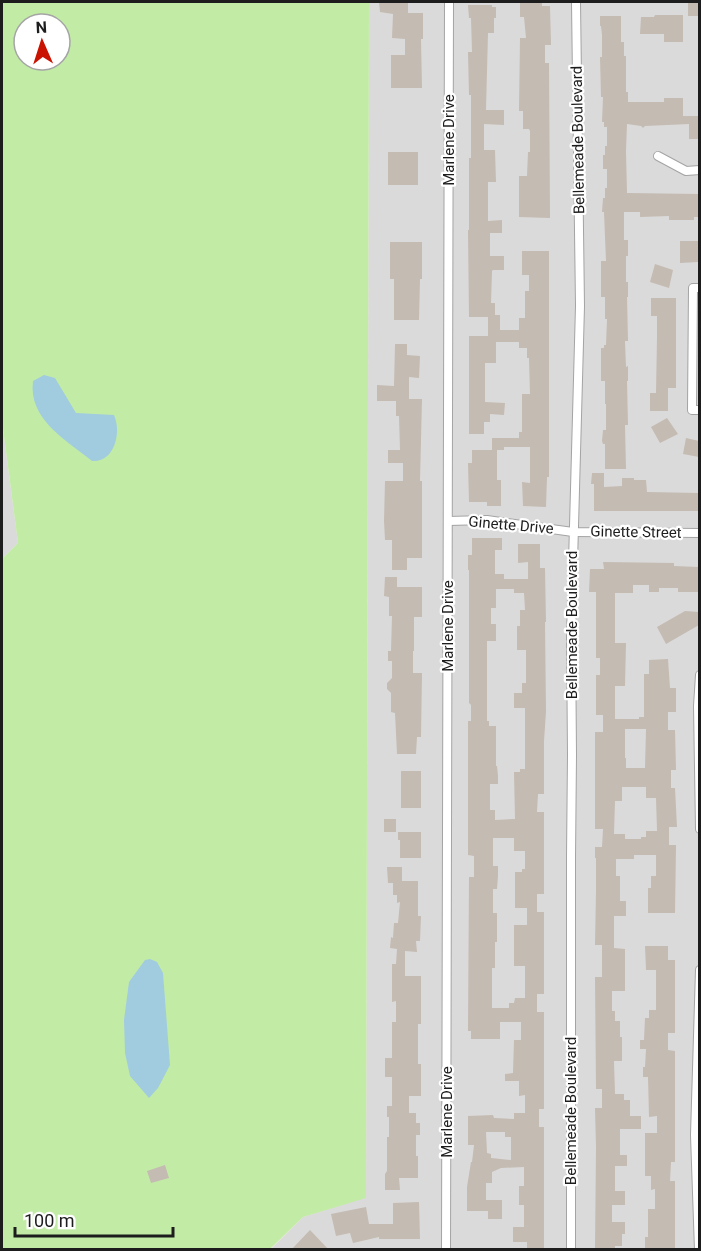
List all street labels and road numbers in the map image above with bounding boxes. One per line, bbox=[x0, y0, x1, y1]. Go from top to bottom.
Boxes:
street label: Bellemeade Boulevard bbox=[568, 66, 588, 214]
street label: Marlene Drive bbox=[440, 94, 458, 186]
street label: Ginette Drive bbox=[468, 512, 554, 538]
street label: Ginette Street bbox=[590, 522, 682, 542]
street label: Bellemeade Boulevard bbox=[563, 551, 581, 699]
street label: Marlene Drive bbox=[439, 580, 457, 672]
street label: Bellemeade Boulevard bbox=[562, 1037, 580, 1185]
street label: Marlene Drive bbox=[438, 1066, 456, 1158]

